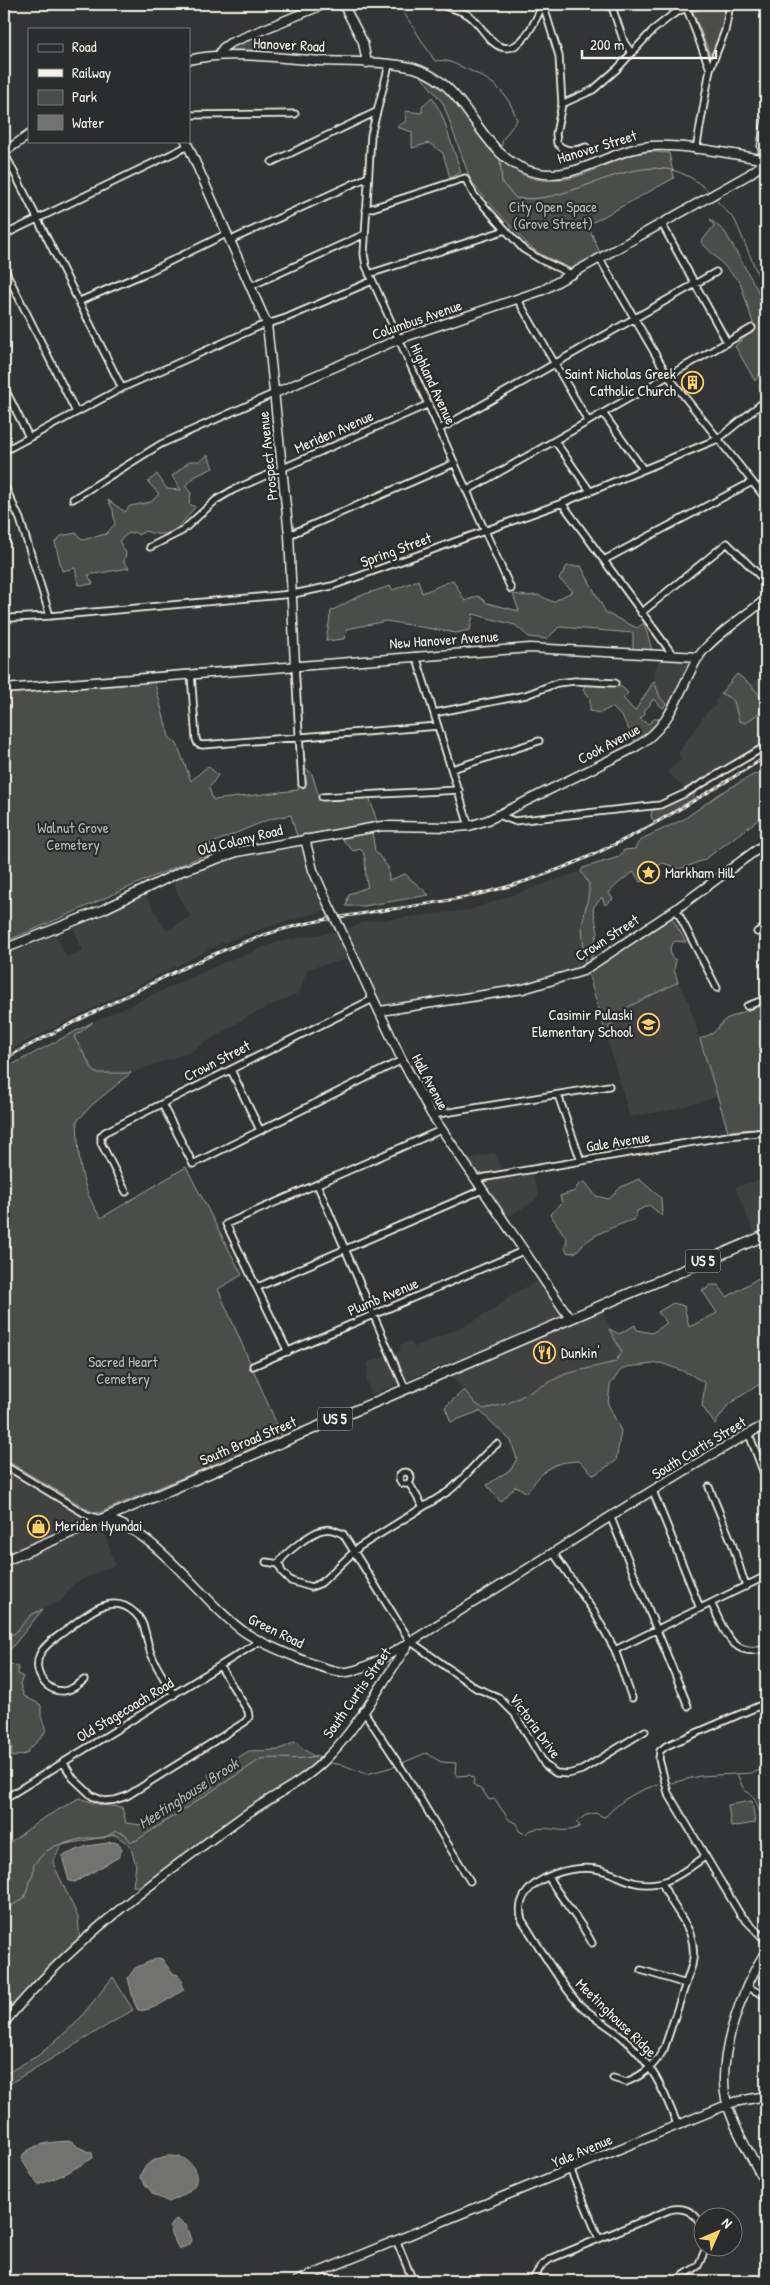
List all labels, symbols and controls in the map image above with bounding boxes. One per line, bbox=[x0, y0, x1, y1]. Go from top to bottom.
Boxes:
legend bbox=[28, 28, 190, 142]
scale bar bbox=[582, 28, 716, 60]
street label: Hanover Road bbox=[253, 32, 325, 57]
text: 200 m bbox=[590, 34, 624, 55]
text: Road bbox=[72, 36, 97, 57]
text: Railway bbox=[72, 62, 111, 83]
text: Park bbox=[72, 86, 97, 107]
text: Water bbox=[72, 112, 104, 133]
street label: Hanover Street bbox=[555, 124, 640, 169]
park label: City Open Space (Grove Street) bbox=[509, 196, 597, 234]
street label: Columbus Avenue bbox=[369, 294, 465, 345]
street label: Highland Avenue bbox=[405, 340, 461, 428]
place label: Saint Nicholas Greek Catholic Church bbox=[565, 363, 676, 401]
building icon: Saint Nicholas Greek Catholic Church bbox=[680, 371, 704, 395]
street label: Meriden Avenue bbox=[291, 405, 377, 458]
street label: Prospect Avenue bbox=[252, 410, 283, 502]
street label: Spring Street bbox=[357, 527, 435, 572]
street label: New Hanover Avenue bbox=[389, 625, 499, 654]
street label: Cook Avenue bbox=[574, 718, 644, 769]
park label: Walnut Grove Cemetery bbox=[37, 817, 109, 855]
street label: Old Colony Road bbox=[195, 819, 285, 860]
place icon: Markham Hill bbox=[637, 861, 661, 885]
place label: Markham Hill bbox=[665, 862, 735, 883]
street label: Crown Street bbox=[571, 909, 643, 966]
place label: Casimir Pulaski Elementary School bbox=[532, 1004, 633, 1042]
school or university icon: Casimir Pulaski Elementary School bbox=[637, 1012, 661, 1036]
street label: Crown Street bbox=[180, 1034, 254, 1086]
street label: Hall Avenue bbox=[407, 1050, 454, 1114]
street label: Gale Avenue bbox=[584, 1126, 651, 1157]
road number: US 5 bbox=[686, 1250, 720, 1272]
street label: Plumb Avenue bbox=[344, 1272, 421, 1321]
restaurant icon: Dunkin' bbox=[533, 1341, 557, 1365]
place label: Dunkin' bbox=[561, 1342, 600, 1363]
park label: Sacred Heart Cemetery bbox=[88, 1351, 159, 1389]
road number: US 5 bbox=[318, 1408, 352, 1430]
street label: South Broad Street bbox=[196, 1410, 300, 1470]
street label: South Curtis Street bbox=[648, 1411, 751, 1484]
shop icon: Meriden Hyundai bbox=[27, 1514, 51, 1538]
place label: Meriden Hyundai bbox=[55, 1515, 142, 1536]
street label: Green Road bbox=[245, 1608, 308, 1653]
street label: South Curtis Street bbox=[317, 1642, 396, 1742]
street label: Old Stagecoach Road bbox=[72, 1672, 177, 1747]
street label: Victoria Drive bbox=[505, 1689, 566, 1762]
water label: Meetinghouse Brook bbox=[134, 1752, 243, 1834]
street label: Meetinghouse Ridge bbox=[571, 1974, 661, 2062]
street label: Yale Avenue bbox=[548, 2128, 615, 2173]
north arrow bbox=[692, 2208, 742, 2258]
text: N bbox=[718, 2213, 737, 2232]

